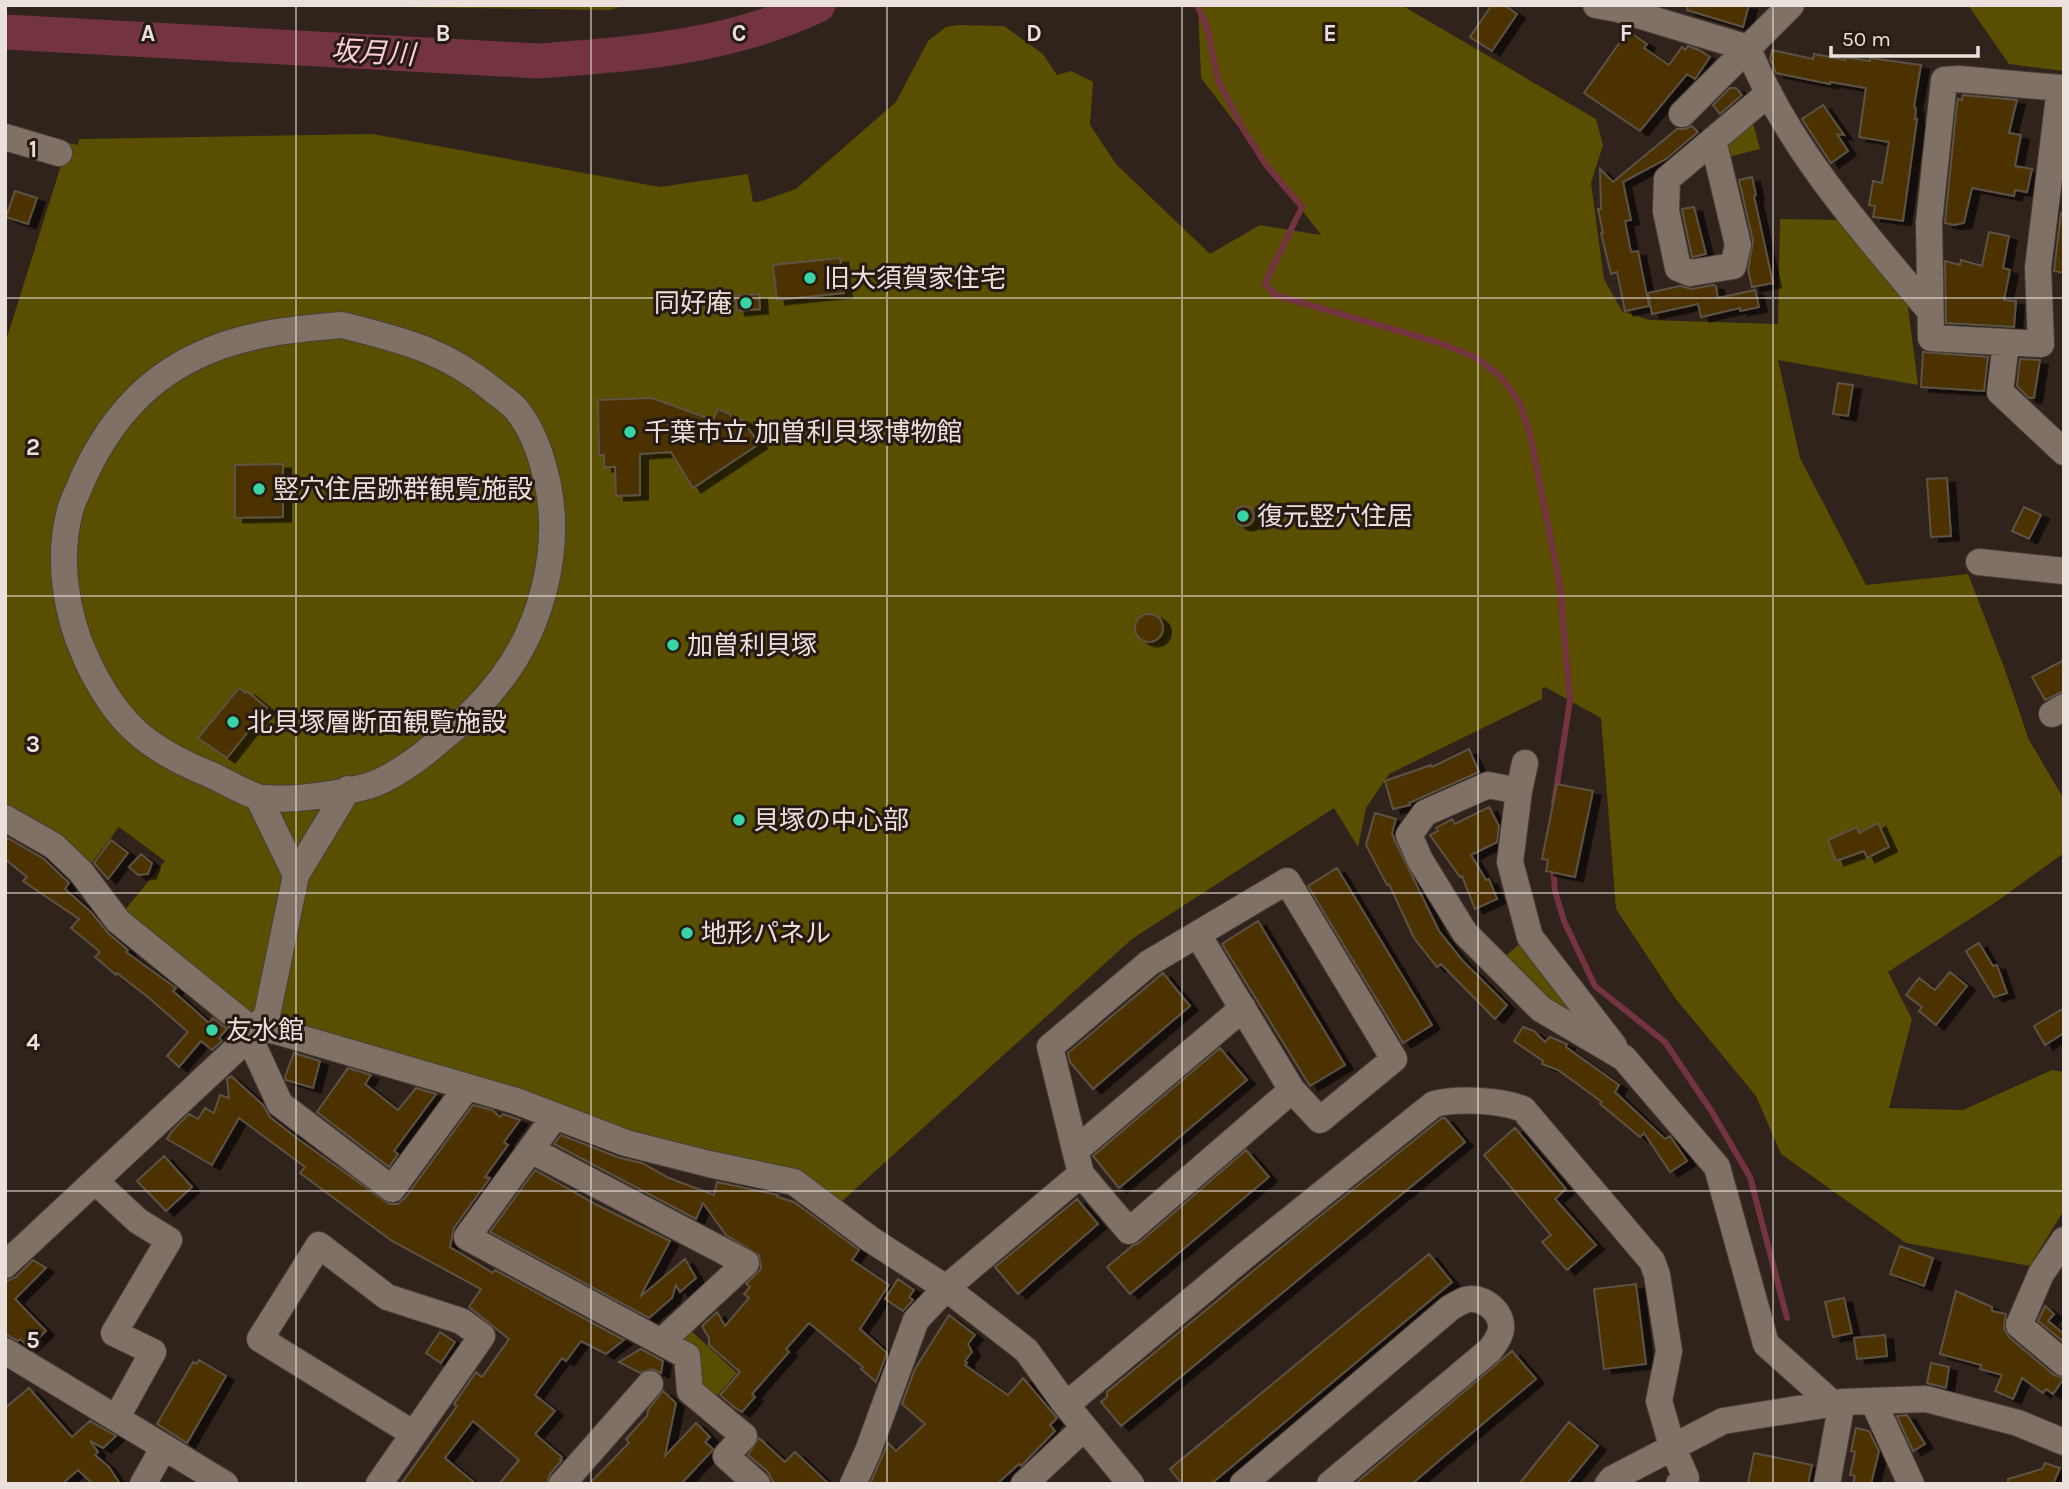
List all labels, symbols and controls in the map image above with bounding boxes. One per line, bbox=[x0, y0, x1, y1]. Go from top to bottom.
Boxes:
scale bar bbox=[1831, 14, 1978, 58]
text: A bbox=[141, 20, 155, 47]
text: B bbox=[436, 20, 450, 47]
text: C bbox=[732, 20, 746, 47]
text: D bbox=[1026, 20, 1042, 47]
text: E bbox=[1323, 20, 1337, 47]
text: F bbox=[1620, 20, 1632, 47]
text: 50 m bbox=[1842, 27, 1891, 51]
water label: 坂月川 bbox=[330, 34, 419, 71]
text: 1 bbox=[29, 136, 37, 163]
place label: 旧大須賀家住宅 bbox=[824, 263, 1006, 294]
marker: 旧大須賀家住宅 bbox=[802, 270, 818, 286]
place label: 同好庵 bbox=[654, 288, 732, 319]
marker: 同好庵 bbox=[738, 295, 754, 311]
place label: 千葉市立 加曽利貝塚博物館 bbox=[644, 417, 962, 448]
marker: 千葉市立 加曽利貝塚博物館 bbox=[622, 424, 638, 440]
text: 2 bbox=[26, 434, 40, 461]
place label: 竪穴住居跡群観覧施設 bbox=[273, 474, 533, 505]
marker: 竪穴住居跡群観覧施設 bbox=[251, 481, 267, 497]
place label: 復元竪穴住居 bbox=[1257, 501, 1413, 532]
marker: 復元竪穴住居 bbox=[1235, 508, 1251, 524]
place label: 加曽利貝塚 bbox=[687, 630, 817, 661]
marker: 加曽利貝塚 bbox=[665, 637, 681, 653]
place label: 北貝塚層断面観覧施設 bbox=[247, 707, 507, 738]
marker: 北貝塚層断面観覧施設 bbox=[225, 714, 241, 730]
text: 3 bbox=[26, 731, 40, 758]
place label: 貝塚の中心部 bbox=[753, 805, 909, 836]
marker: 貝塚の中心部 bbox=[731, 812, 747, 828]
place label: 地形パネル bbox=[701, 918, 831, 949]
marker: 地形パネル bbox=[679, 925, 695, 941]
place label: 友水館 bbox=[226, 1015, 304, 1046]
marker: 友水館 bbox=[204, 1022, 220, 1038]
text: 4 bbox=[26, 1029, 40, 1056]
text: 5 bbox=[26, 1327, 40, 1354]

